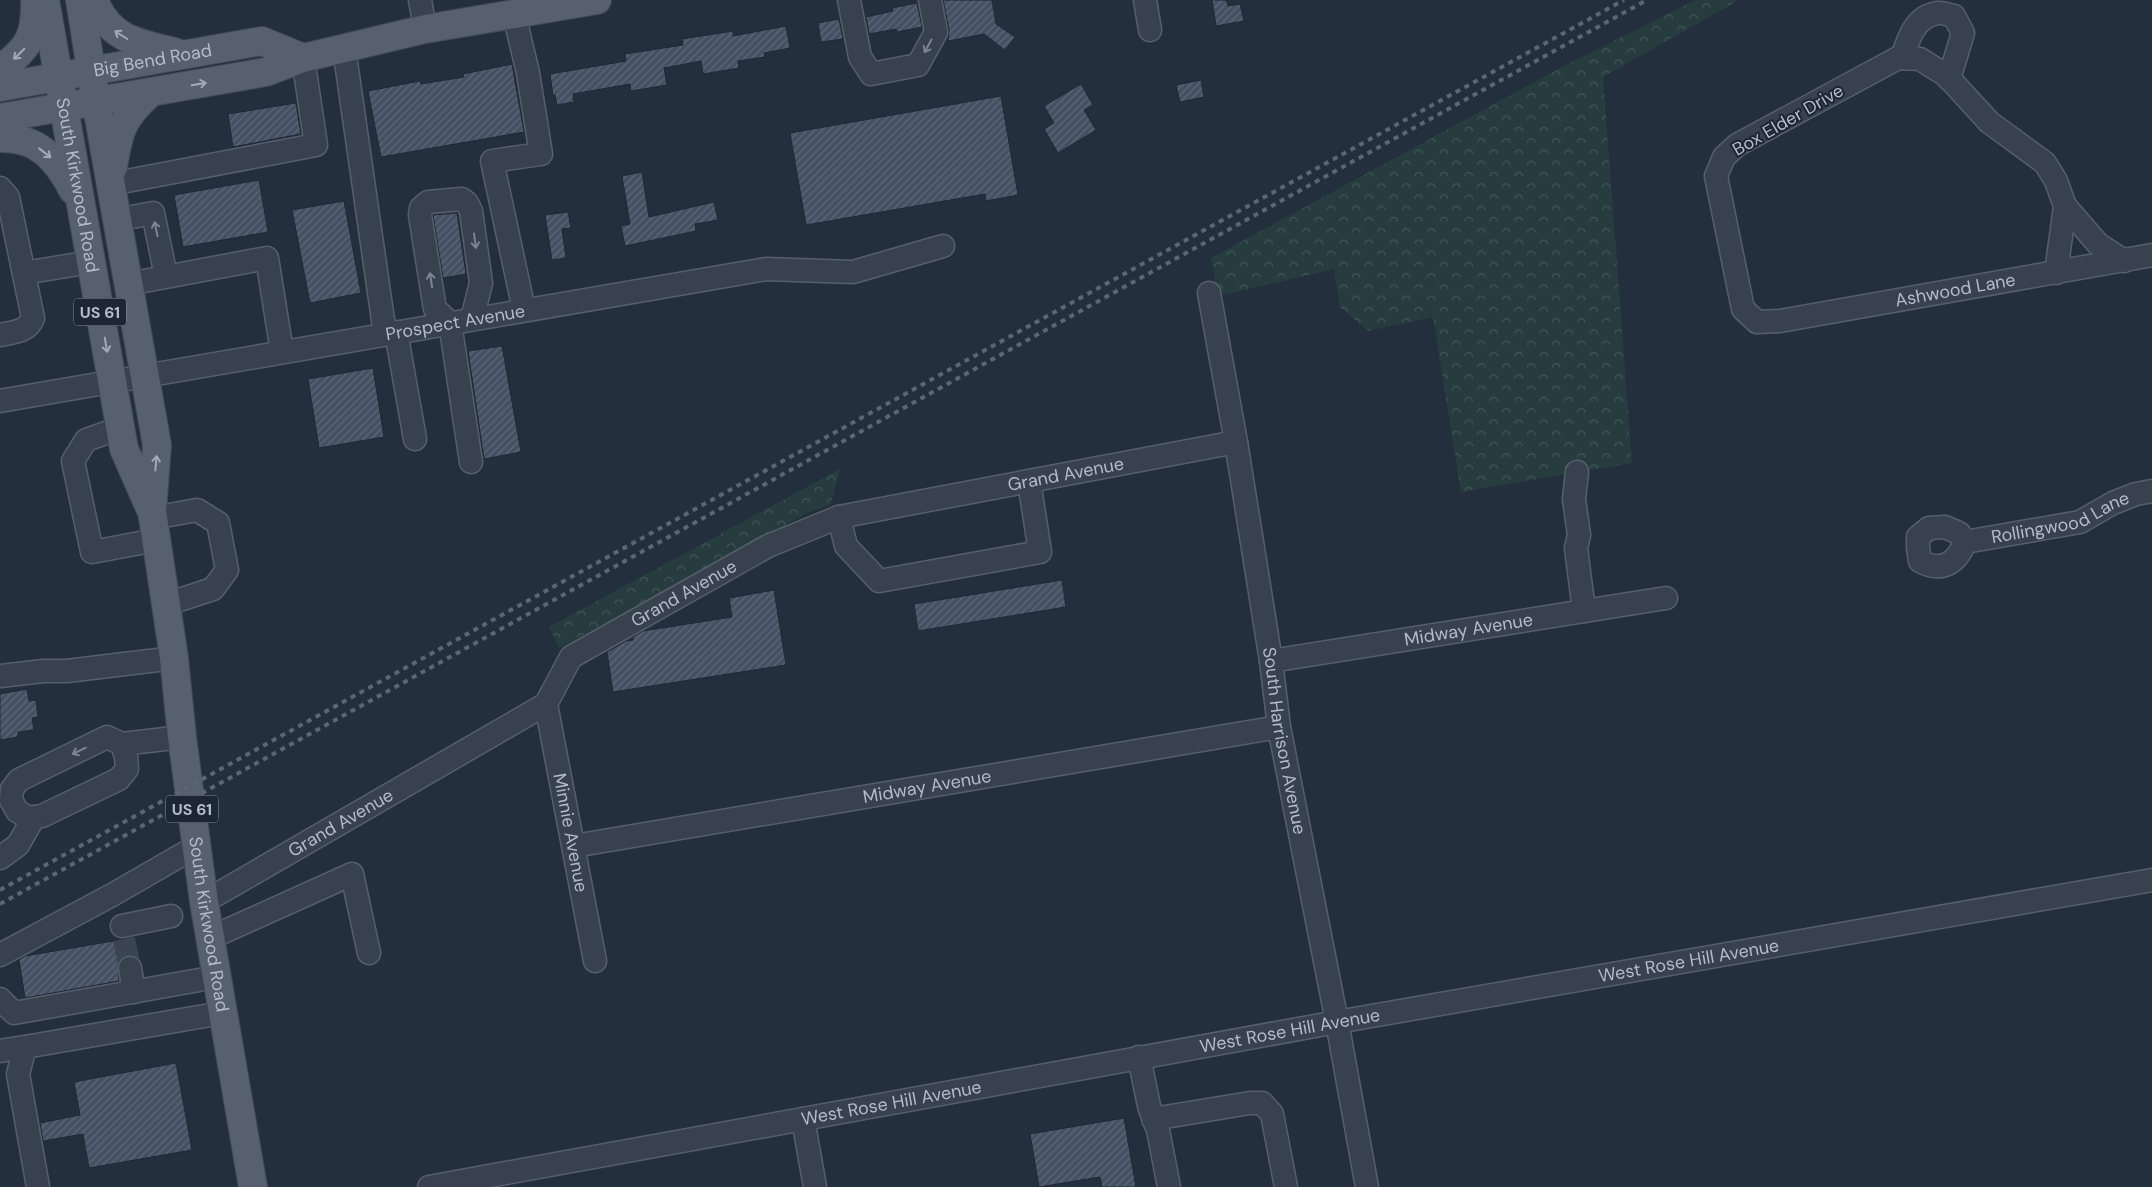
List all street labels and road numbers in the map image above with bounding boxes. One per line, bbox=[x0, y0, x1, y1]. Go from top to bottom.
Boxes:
street label: Big Bend Road bbox=[92, 38, 214, 82]
street label: Box Elder Drive bbox=[1728, 78, 1848, 162]
street label: South Kirkwood Road bbox=[50, 96, 105, 274]
street label: Ashwood Lane bbox=[1893, 267, 2017, 312]
road number: US 61 bbox=[74, 298, 126, 326]
street label: Prospect Avenue bbox=[384, 299, 527, 346]
street label: Grand Avenue bbox=[1006, 451, 1126, 497]
street label: Rollingwood Lane bbox=[1989, 486, 2133, 549]
street label: Grand Avenue bbox=[627, 554, 741, 633]
street label: Midway Avenue bbox=[1403, 607, 1534, 652]
street label: South Harrison Avenue bbox=[1257, 645, 1312, 836]
street label: Midway Avenue bbox=[861, 764, 993, 809]
street label: Minnie Avenue bbox=[547, 771, 594, 894]
street label: Grand Avenue bbox=[284, 783, 398, 863]
road number: US 61 bbox=[166, 796, 218, 822]
street label: South Kirkwood Road bbox=[183, 835, 235, 1014]
street label: West Rose Hill Avenue bbox=[1597, 933, 1781, 988]
street label: West Rose Hill Avenue bbox=[1198, 1003, 1382, 1059]
street label: West Rose Hill Avenue bbox=[799, 1075, 984, 1131]

